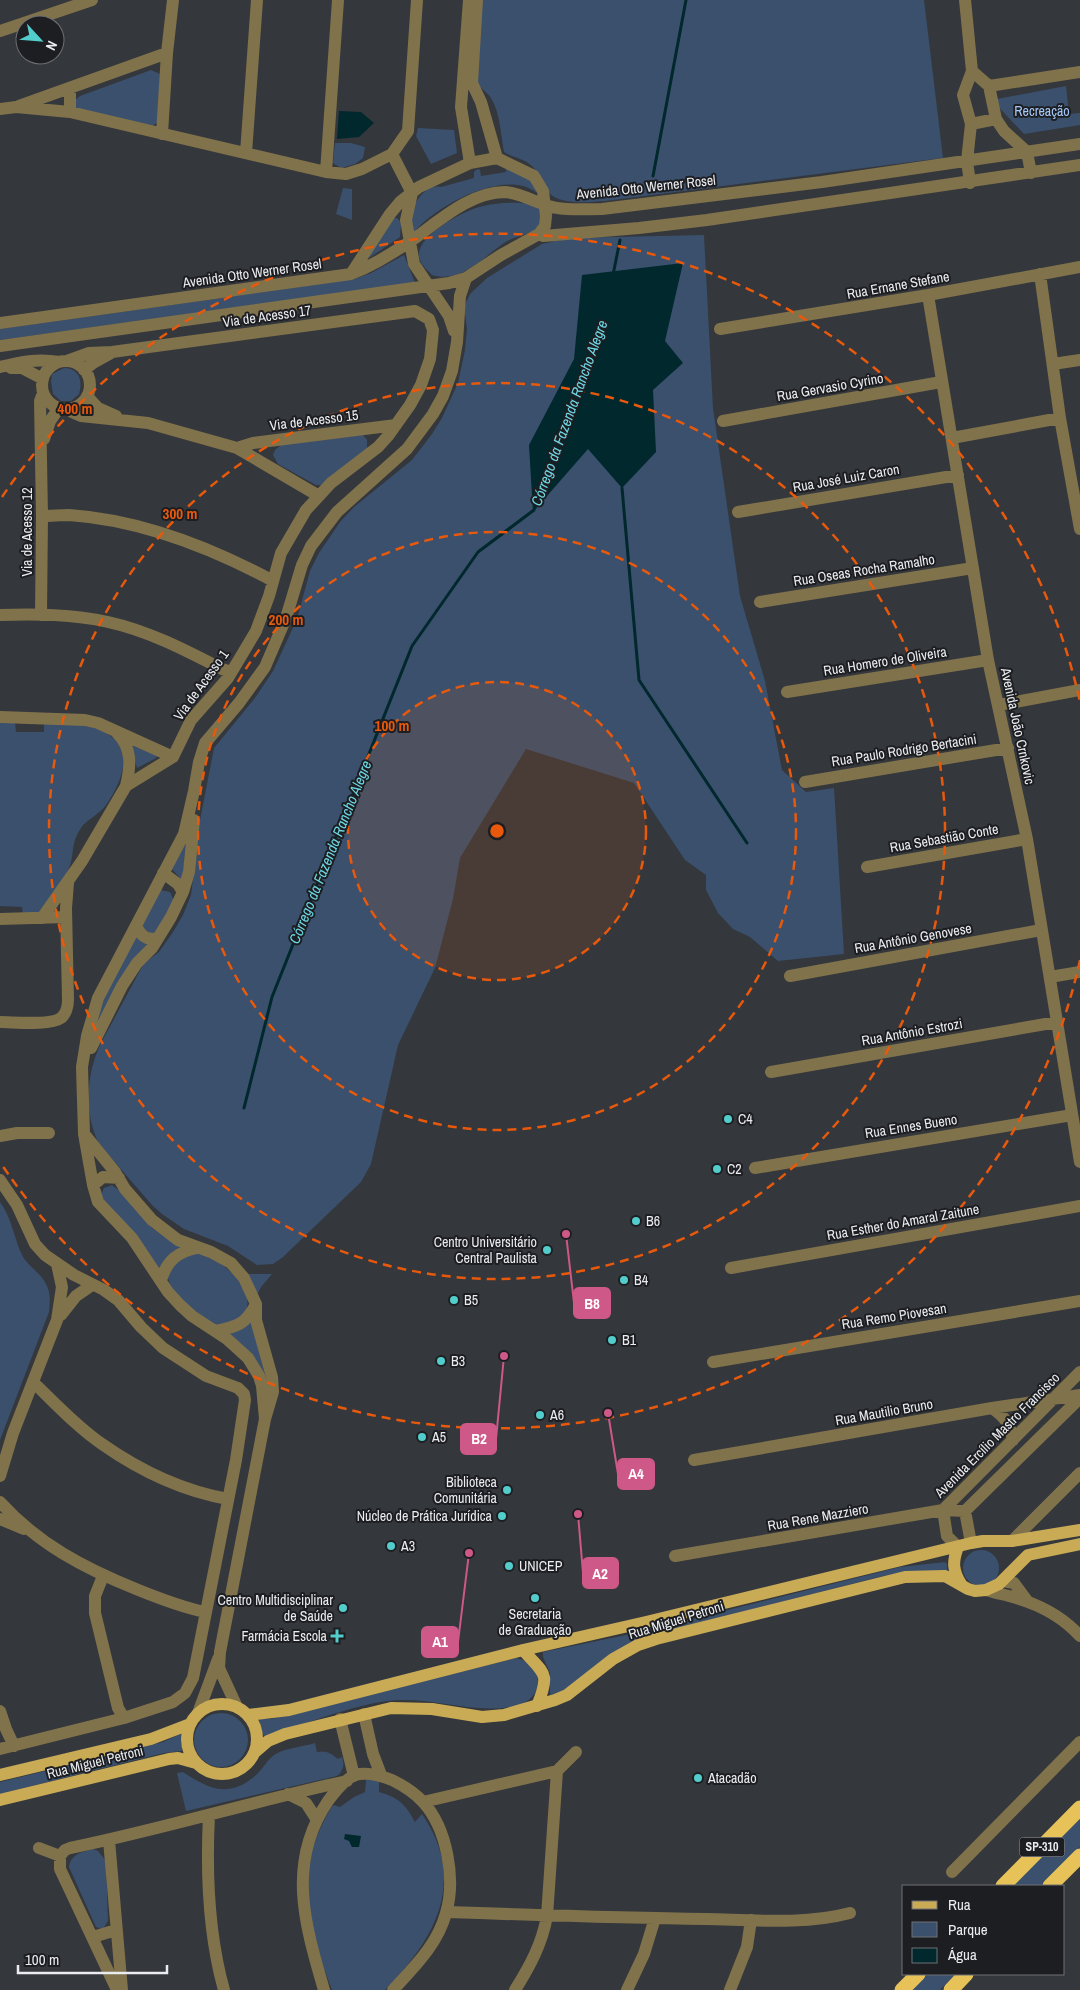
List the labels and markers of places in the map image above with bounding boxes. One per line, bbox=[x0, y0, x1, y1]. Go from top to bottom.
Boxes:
centre of rings bbox=[488, 822, 506, 840]
place label: C4 bbox=[738, 1110, 753, 1128]
marker: C4 bbox=[722, 1113, 734, 1125]
place label: C2 bbox=[727, 1160, 742, 1178]
marker: C2 bbox=[711, 1163, 723, 1175]
place label: B6 bbox=[646, 1212, 660, 1230]
marker: B6 bbox=[630, 1215, 642, 1227]
place label: Centro Universitário Central Paulista bbox=[434, 1233, 538, 1267]
marker: Centro Universitário Central Paulista bbox=[541, 1244, 553, 1256]
place label: B4 bbox=[634, 1271, 649, 1289]
marker: B4 bbox=[618, 1274, 630, 1286]
callout: B8 bbox=[574, 1288, 610, 1318]
place label: B5 bbox=[464, 1291, 478, 1309]
marker: B5 bbox=[448, 1294, 460, 1306]
place label: B1 bbox=[622, 1331, 637, 1349]
marker: B1 bbox=[606, 1334, 618, 1346]
place label: B3 bbox=[451, 1352, 465, 1370]
marker: B3 bbox=[435, 1355, 447, 1367]
place label: A6 bbox=[549, 1406, 564, 1424]
marker: A6 bbox=[534, 1409, 546, 1421]
callout: B2 bbox=[461, 1424, 496, 1454]
place label: A5 bbox=[431, 1428, 446, 1446]
marker: A5 bbox=[416, 1431, 428, 1443]
callout: A4 bbox=[618, 1459, 654, 1489]
place label: Biblioteca Comunitária bbox=[434, 1473, 498, 1507]
marker: Biblioteca Comunitária bbox=[501, 1484, 513, 1496]
place label: Núcleo de Prática Jurídica bbox=[357, 1507, 493, 1525]
marker: Núcleo de Prática Jurídica bbox=[496, 1510, 508, 1522]
place label: A3 bbox=[400, 1537, 415, 1555]
marker: A3 bbox=[385, 1540, 397, 1552]
place label: UNICEP bbox=[519, 1557, 563, 1575]
callout: A2 bbox=[583, 1558, 618, 1588]
marker: UNICEP bbox=[503, 1560, 515, 1572]
place label: Centro Multidisciplinar de Saúde bbox=[218, 1591, 333, 1625]
marker: Secretaria de Graduação bbox=[529, 1592, 541, 1604]
marker: Centro Multidisciplinar de Saúde bbox=[337, 1602, 349, 1614]
place label: Secretaria de Graduação bbox=[499, 1605, 571, 1639]
place label: Farmácia Escola bbox=[241, 1627, 328, 1645]
callout: A1 bbox=[422, 1627, 458, 1657]
marker: Farmácia Escola bbox=[331, 1630, 343, 1642]
place label: Atacadão bbox=[707, 1769, 757, 1787]
marker: Atacadão bbox=[692, 1772, 704, 1784]

